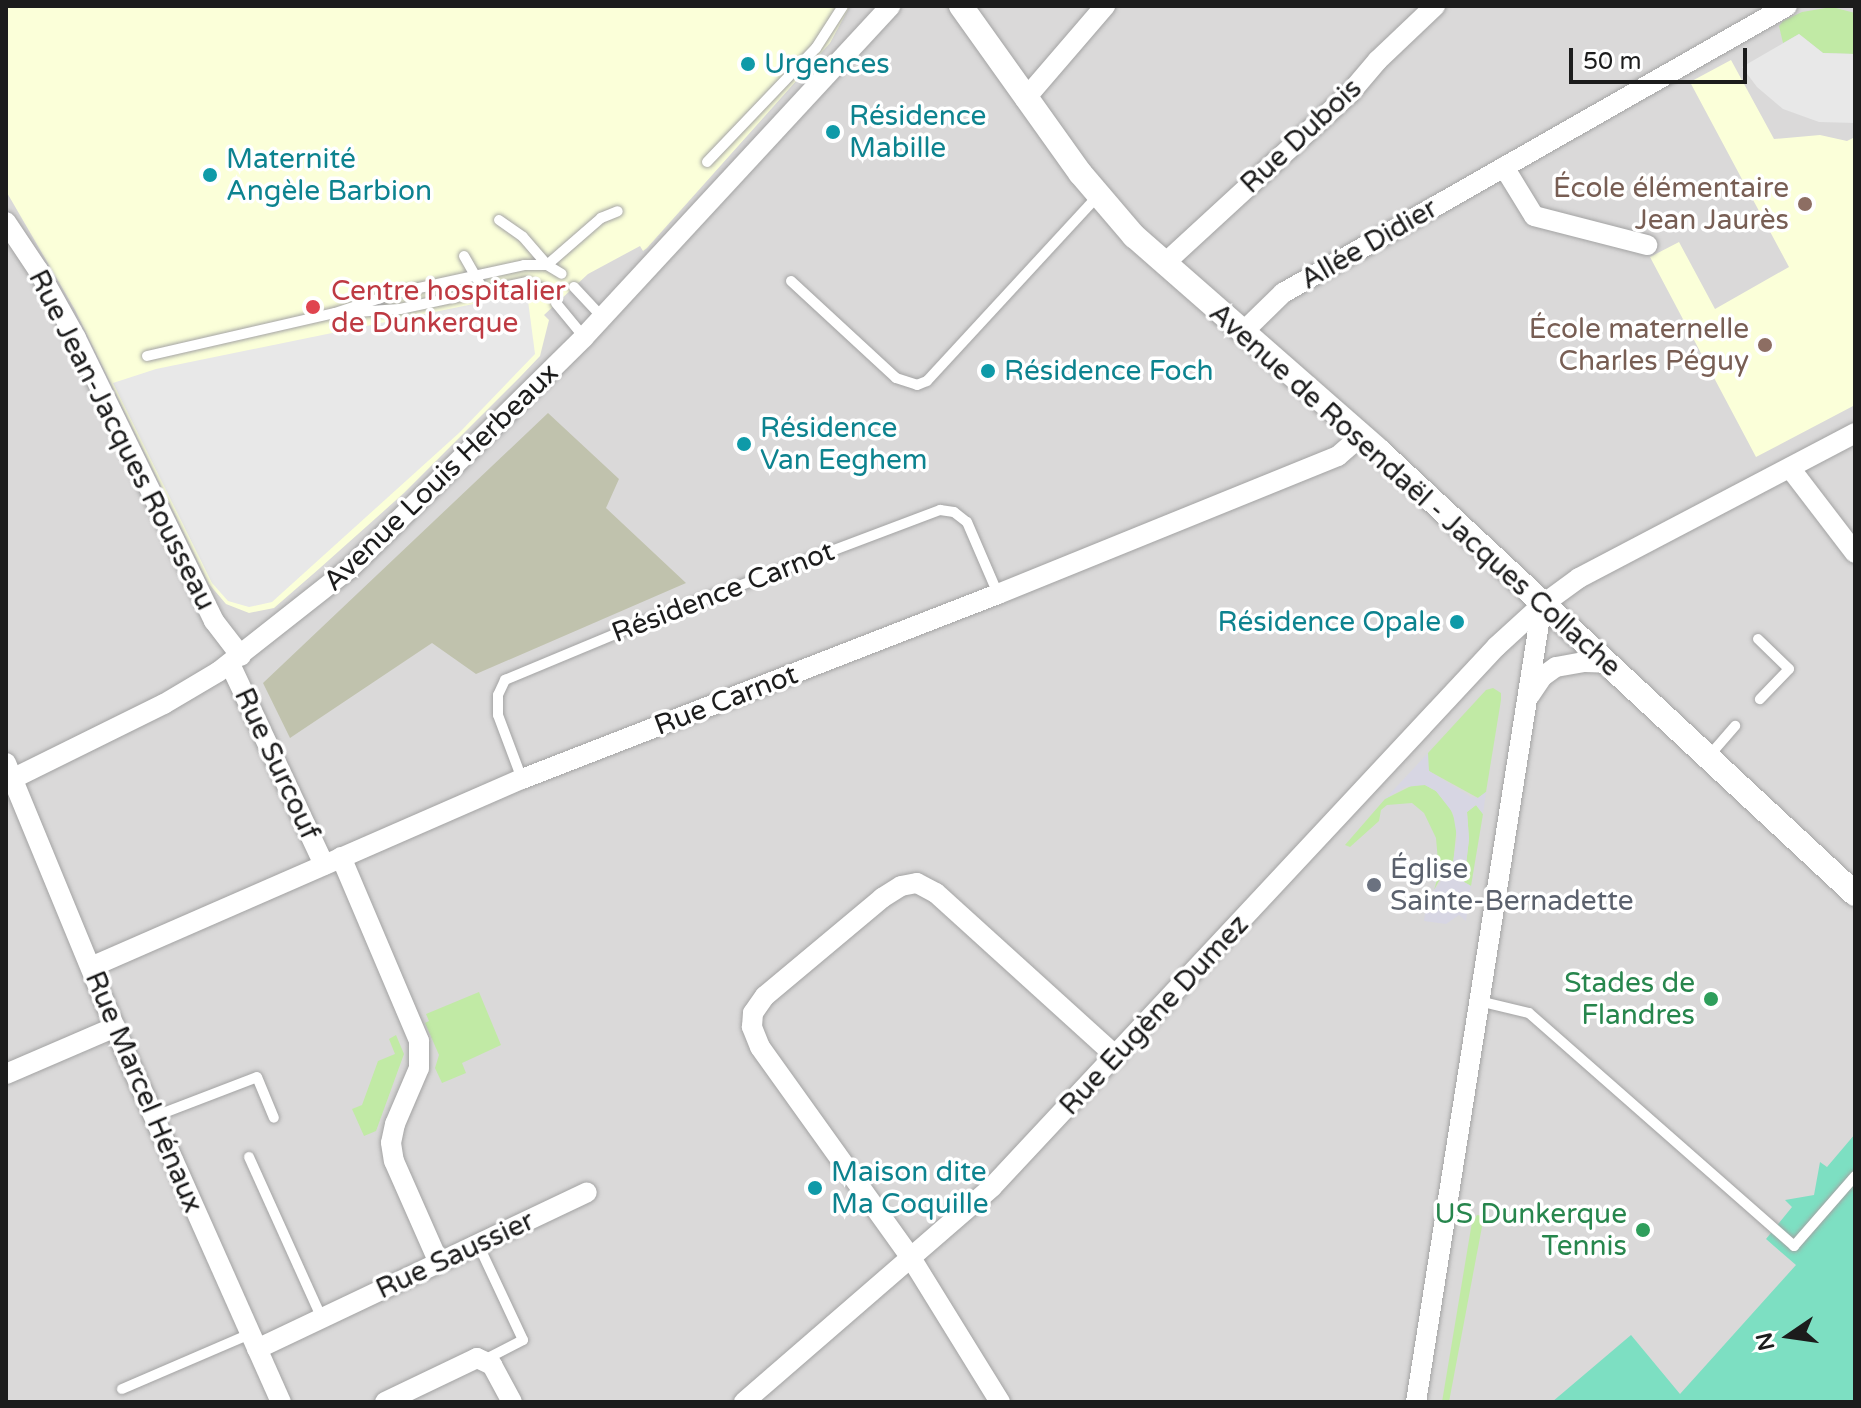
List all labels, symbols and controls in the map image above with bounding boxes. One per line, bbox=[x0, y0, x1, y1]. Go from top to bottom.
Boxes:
scale bar bbox=[1573, 32, 1751, 82]
place label: Urgences bbox=[764, 47, 890, 81]
text: 50 m bbox=[1583, 47, 1641, 76]
marker: Urgences bbox=[739, 55, 757, 73]
street label: Rue Dubois bbox=[1234, 72, 1368, 200]
place label: Résidence Mabille bbox=[849, 99, 986, 165]
marker: Résidence Mabille bbox=[824, 123, 842, 141]
place label: Maternité Angèle Barbion bbox=[226, 142, 432, 208]
marker: Maternité Angèle Barbion bbox=[201, 166, 219, 184]
place label: École élémentaire Jean Jaurès bbox=[1553, 171, 1789, 237]
street label: Allée Didier bbox=[1295, 191, 1443, 297]
marker: École élémentaire Jean Jaurès bbox=[1796, 195, 1814, 213]
street label: Rue Jean-Jacques Rousseau bbox=[21, 264, 223, 616]
place label: Centre hospitalier de Dunkerque bbox=[331, 274, 566, 340]
marker: Centre hospitalier de Dunkerque bbox=[302, 296, 324, 318]
street label: Avenue de Rosendaël - Jacques Collache bbox=[1202, 296, 1628, 684]
place label: École maternelle Charles Péguy bbox=[1529, 312, 1749, 378]
marker: École maternelle Charles Péguy bbox=[1756, 336, 1774, 354]
place label: Résidence Foch bbox=[1004, 354, 1214, 388]
street label: Avenue Louis Herbeaux bbox=[317, 356, 565, 598]
marker: Résidence Foch bbox=[979, 362, 997, 380]
place label: Résidence Van Eeghem bbox=[760, 411, 928, 477]
marker: Résidence Van Eeghem bbox=[735, 435, 753, 453]
street label: Résidence Carnot bbox=[607, 534, 839, 650]
place label: Résidence Opale bbox=[1218, 605, 1441, 639]
marker: Résidence Opale bbox=[1448, 613, 1466, 631]
street label: Rue Carnot bbox=[650, 657, 802, 743]
street label: Rue Surcouf bbox=[227, 683, 327, 845]
place label: Église Sainte-Bernadette bbox=[1390, 852, 1634, 918]
marker: Église Sainte-Bernadette bbox=[1365, 876, 1383, 894]
street label: Rue Eugène Dumez bbox=[1052, 908, 1256, 1122]
street label: Rue Marcel Hénaux bbox=[78, 966, 210, 1218]
place label: Stades de Flandres bbox=[1564, 966, 1695, 1032]
marker: Stades de Flandres bbox=[1702, 990, 1720, 1008]
place label: Maison dite Ma Coquille bbox=[831, 1155, 989, 1221]
marker: Maison dite Ma Coquille bbox=[806, 1179, 824, 1197]
place label: US Dunkerque Tennis bbox=[1435, 1197, 1627, 1263]
street label: Rue Saussier bbox=[371, 1204, 539, 1306]
marker: US Dunkerque Tennis bbox=[1634, 1221, 1652, 1239]
north arrow bbox=[1749, 1296, 1829, 1376]
text: N bbox=[1751, 1330, 1780, 1353]

